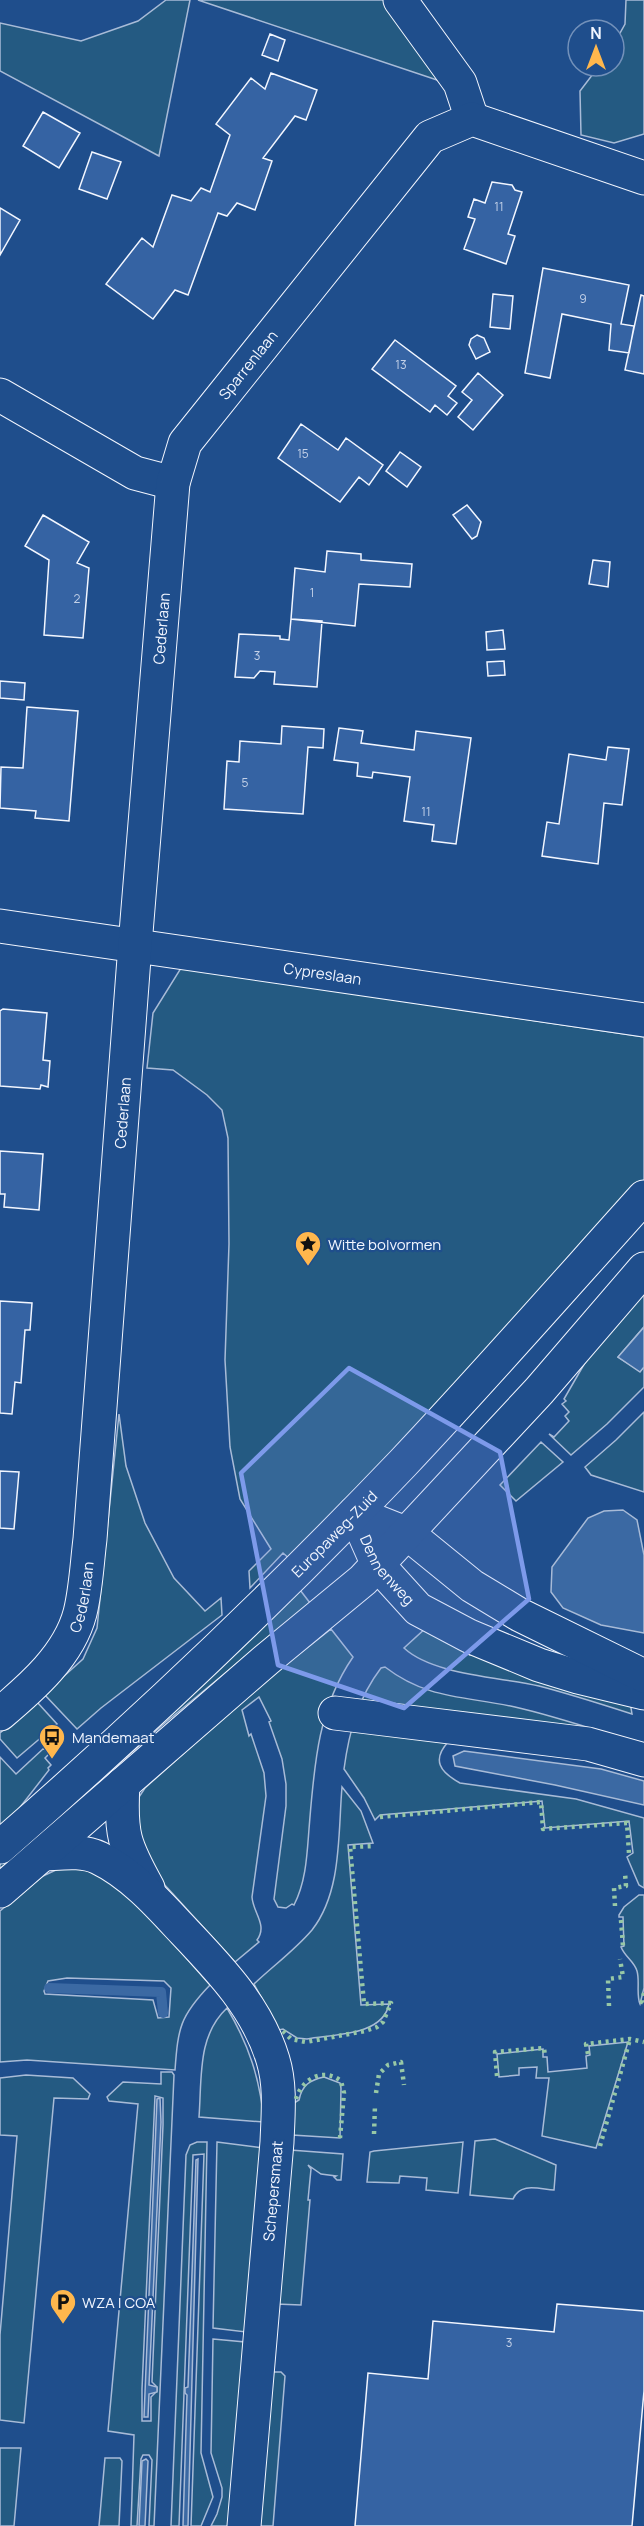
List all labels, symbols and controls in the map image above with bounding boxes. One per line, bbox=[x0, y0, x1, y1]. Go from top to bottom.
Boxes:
north arrow bbox=[566, 18, 626, 78]
text: N bbox=[590, 22, 602, 44]
house number: 11 bbox=[494, 198, 504, 215]
house number: 9 bbox=[579, 290, 587, 307]
street label: Sparrenlaan bbox=[213, 325, 282, 404]
house number: 13 bbox=[395, 356, 407, 373]
house number: 15 bbox=[297, 445, 309, 462]
house number: 1 bbox=[310, 584, 314, 601]
house number: 2 bbox=[74, 590, 81, 607]
street label: Cederlaan bbox=[148, 592, 174, 665]
house number: 3 bbox=[254, 647, 260, 664]
house number: 5 bbox=[242, 774, 249, 791]
house number: 11 bbox=[421, 803, 431, 820]
street label: Cypreslaan bbox=[282, 957, 363, 989]
street label: Cederlaan bbox=[109, 1076, 135, 1149]
place icon: Witte bolvormen bbox=[293, 1229, 323, 1267]
place label: Witte bolvormen bbox=[328, 1234, 441, 1255]
street label: Europaweg-Zuid bbox=[286, 1486, 382, 1582]
street label: Dennenweg bbox=[355, 1531, 420, 1609]
street label: Cederlaan bbox=[64, 1560, 98, 1636]
bus stop icon: Mandemaat bbox=[37, 1722, 67, 1760]
place label: Mandemaat bbox=[72, 1727, 155, 1748]
street label: Schepersmaat bbox=[258, 2140, 288, 2242]
parking icon: WZA | COA bbox=[48, 2287, 78, 2325]
place label: WZA | COA bbox=[82, 2292, 156, 2313]
house number: 3 bbox=[506, 2334, 512, 2351]

